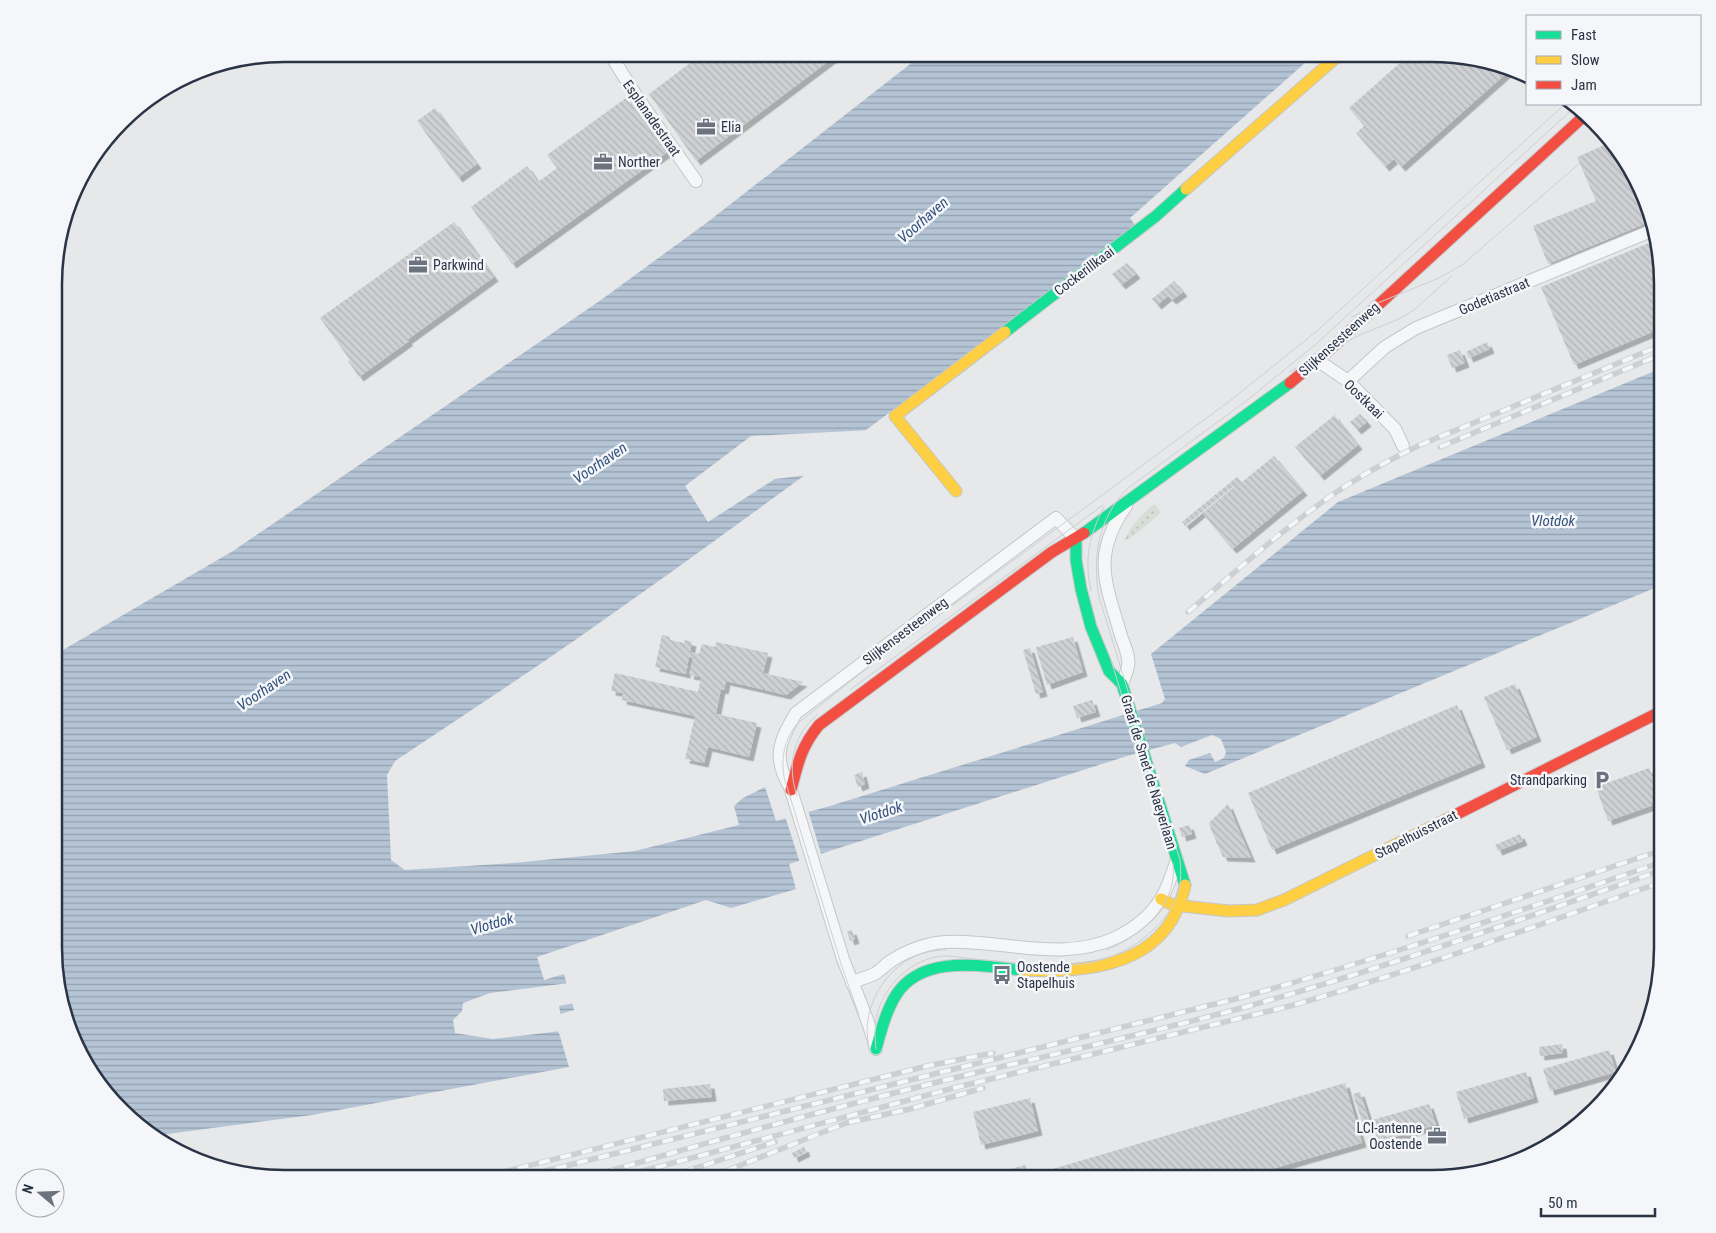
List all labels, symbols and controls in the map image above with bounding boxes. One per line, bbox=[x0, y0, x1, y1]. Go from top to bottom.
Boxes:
legend bbox=[1526, 15, 1701, 105]
text: Fast bbox=[1571, 26, 1596, 44]
text: Slow bbox=[1571, 51, 1600, 69]
text: Jam bbox=[1571, 76, 1597, 94]
street label: Esplanadestraat bbox=[620, 77, 684, 159]
office icon: Elia bbox=[695, 116, 717, 138]
place label: Elia bbox=[721, 119, 741, 135]
office icon: Norther bbox=[592, 151, 614, 173]
place label: Norther bbox=[618, 154, 660, 170]
water label: Voorhaven bbox=[894, 193, 952, 247]
street label: Cockerillkaai bbox=[1051, 243, 1117, 299]
office icon: Parkwind bbox=[407, 254, 429, 276]
place label: Parkwind bbox=[433, 257, 484, 273]
street label: Godetiastraat bbox=[1456, 274, 1532, 318]
street label: Slijkensesteenweg bbox=[1296, 299, 1382, 379]
street label: Oostkaai bbox=[1341, 376, 1387, 422]
water label: Voorhaven bbox=[570, 439, 630, 487]
water label: Vlotdok bbox=[1531, 512, 1576, 530]
street label: Slijkensesteenweg bbox=[859, 594, 951, 668]
water label: Voorhaven bbox=[234, 666, 294, 714]
street label: Graaf de Smet de Naeyerlaan bbox=[1118, 693, 1180, 851]
parking icon: Strandparking bbox=[1591, 769, 1613, 791]
place label: Strandparking bbox=[1510, 772, 1587, 788]
water label: Vlotdok bbox=[857, 797, 905, 828]
street label: Stapelhuisstraat bbox=[1372, 806, 1460, 862]
water label: Vlotdok bbox=[468, 909, 516, 939]
place label: Oostende Stapelhuis bbox=[1017, 959, 1075, 991]
bus stop icon: Oostende Stapelhuis bbox=[991, 964, 1013, 986]
place label: LCI-antenne Oostende bbox=[1357, 1120, 1422, 1152]
office icon: LCI-antenne Oostende bbox=[1426, 1125, 1448, 1147]
north arrow bbox=[15, 1168, 65, 1218]
text: N bbox=[19, 1182, 37, 1195]
scale bar bbox=[1541, 1186, 1655, 1218]
text: 50 m bbox=[1548, 1194, 1578, 1212]

